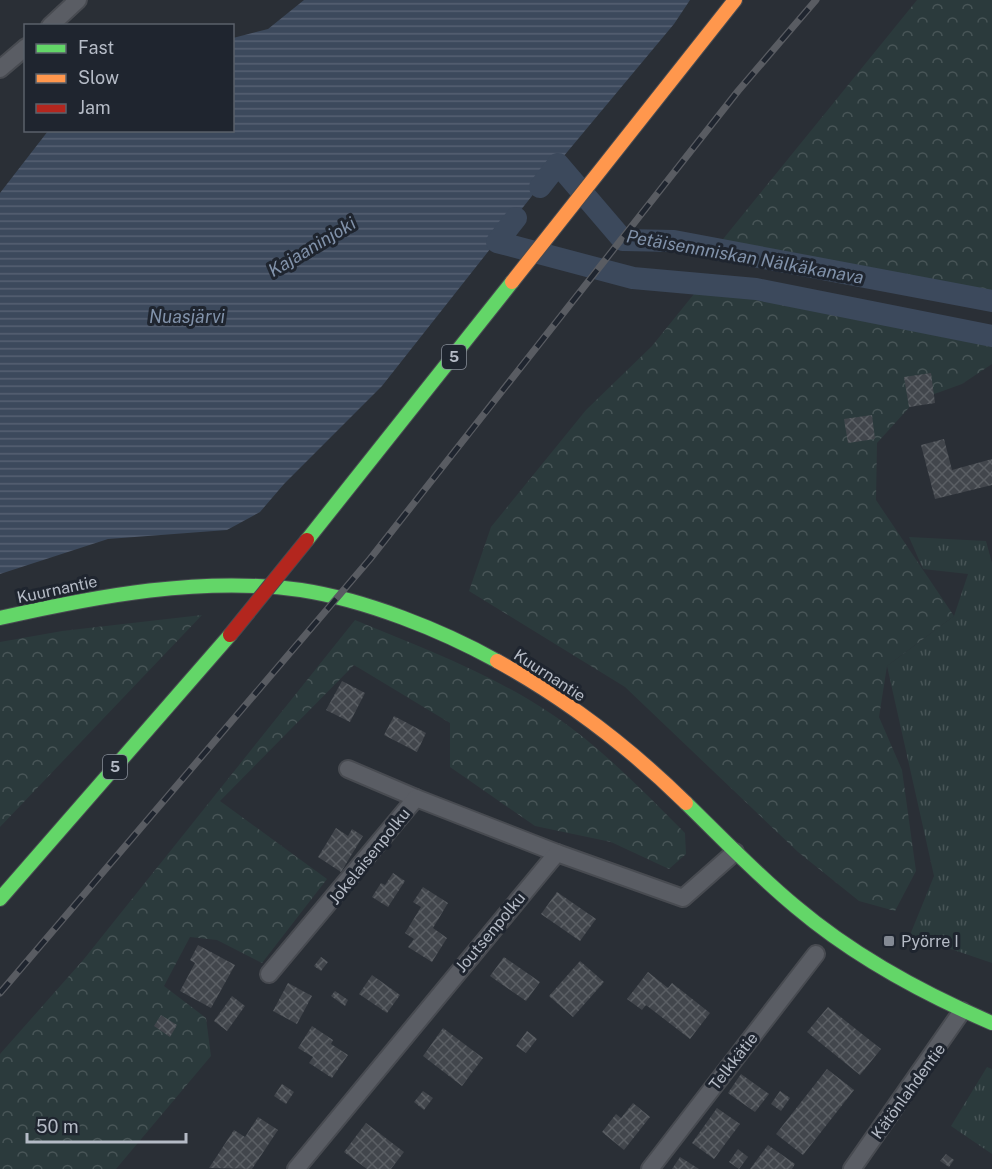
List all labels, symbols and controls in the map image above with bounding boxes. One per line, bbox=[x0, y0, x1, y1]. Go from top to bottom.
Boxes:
legend bbox=[24, 24, 234, 132]
text: Fast bbox=[78, 37, 114, 58]
text: Slow bbox=[78, 67, 119, 88]
text: Jam bbox=[78, 97, 111, 118]
water label: Kajaaninjoki bbox=[264, 212, 360, 281]
water label: Petäisennniskan Nälkäkanava bbox=[625, 225, 865, 288]
water label: Nuasjärvi bbox=[149, 306, 226, 327]
road number: 5 bbox=[442, 345, 466, 369]
street label: Kuurnantie bbox=[15, 572, 99, 607]
street label: Kuurnantie bbox=[510, 645, 589, 706]
road number: 5 bbox=[103, 755, 127, 779]
street label: Jokelaisenpolku bbox=[325, 804, 414, 908]
street label: Joutsenpolku bbox=[451, 888, 529, 976]
place label: Pyörre I bbox=[901, 932, 959, 951]
marker: Pyörre I bbox=[882, 934, 896, 948]
street label: Telkkätie bbox=[705, 1029, 762, 1094]
street label: Kätönlahdentie bbox=[867, 1040, 949, 1143]
scale bar bbox=[27, 1106, 186, 1144]
text: 50 m bbox=[36, 1116, 79, 1137]

